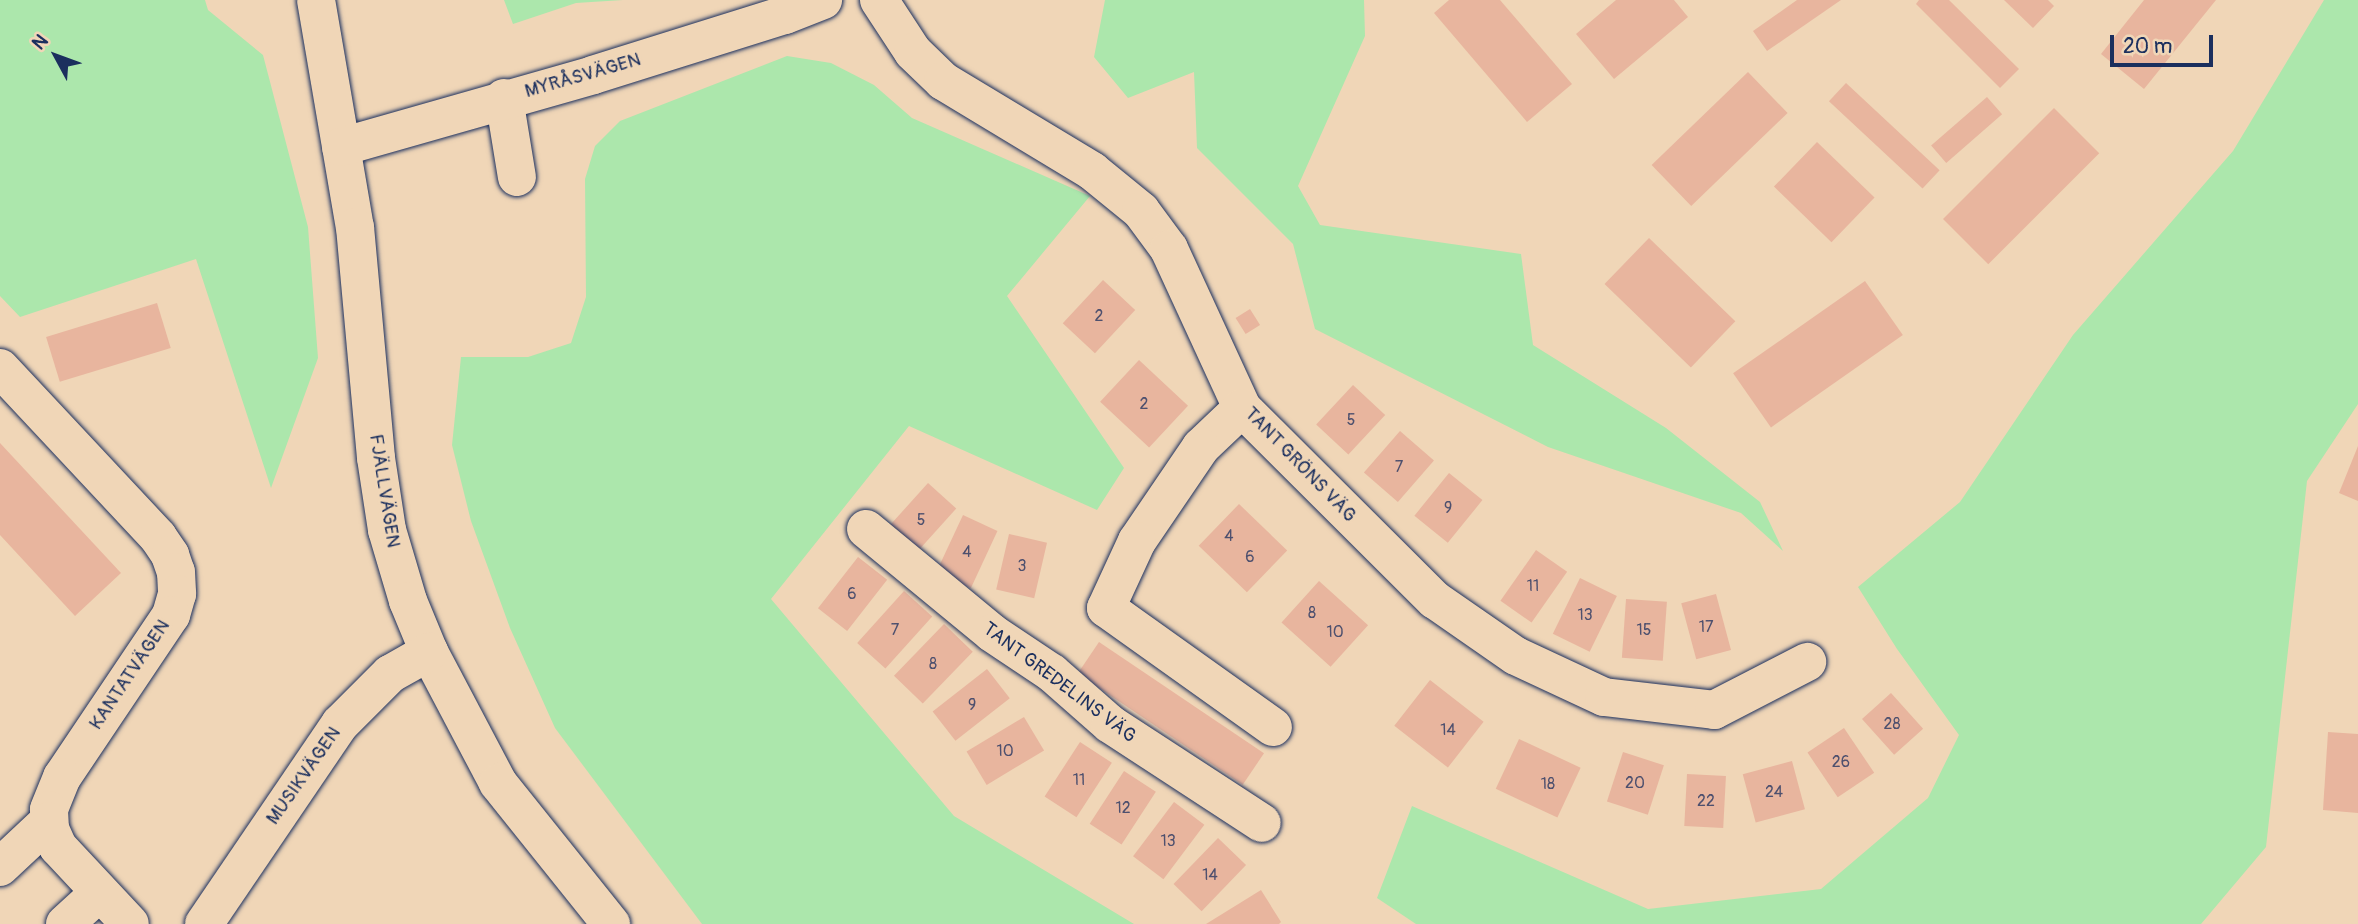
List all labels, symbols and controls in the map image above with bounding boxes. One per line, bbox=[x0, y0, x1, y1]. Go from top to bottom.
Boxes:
north arrow bbox=[21, 21, 91, 91]
scale bar bbox=[2113, 21, 2216, 65]
text: N bbox=[27, 30, 53, 55]
text: 20 m bbox=[2123, 33, 2172, 60]
street label: MYRÅSVÄGEN bbox=[522, 49, 644, 103]
house number: 2 bbox=[1095, 306, 1103, 326]
house number: 2 bbox=[1140, 394, 1148, 414]
street label: TANT GRÖNS VÄG bbox=[1239, 403, 1361, 527]
house number: 5 bbox=[1347, 410, 1355, 430]
street label: FJÄLLVÄGEN bbox=[364, 433, 404, 549]
house number: 7 bbox=[1395, 457, 1403, 477]
house number: 9 bbox=[1444, 498, 1452, 518]
house number: 5 bbox=[917, 510, 925, 530]
house number: 4 bbox=[1224, 526, 1234, 546]
house number: 4 bbox=[962, 542, 972, 562]
house number: 6 bbox=[1245, 547, 1255, 567]
house number: 3 bbox=[1018, 556, 1026, 576]
house number: 11 bbox=[1527, 576, 1539, 596]
house number: 6 bbox=[847, 584, 857, 604]
house number: 8 bbox=[1308, 603, 1316, 623]
house number: 13 bbox=[1577, 605, 1593, 625]
street label: KANTATVÄGEN bbox=[85, 616, 175, 734]
house number: 17 bbox=[1699, 617, 1713, 637]
street label: TANT GREDELINS VÄG bbox=[978, 618, 1140, 748]
house number: 7 bbox=[891, 620, 899, 640]
house number: 15 bbox=[1637, 620, 1651, 640]
house number: 10 bbox=[1326, 622, 1344, 642]
house number: 8 bbox=[929, 654, 937, 674]
house number: 9 bbox=[968, 695, 976, 715]
house number: 28 bbox=[1883, 714, 1901, 734]
house number: 14 bbox=[1440, 720, 1456, 740]
street label: MUSIKVÄGEN bbox=[262, 723, 346, 829]
house number: 10 bbox=[996, 741, 1014, 761]
house number: 26 bbox=[1832, 752, 1850, 772]
house number: 11 bbox=[1073, 770, 1085, 790]
house number: 20 bbox=[1625, 773, 1645, 793]
house number: 18 bbox=[1541, 774, 1555, 794]
house number: 24 bbox=[1765, 782, 1783, 802]
house number: 22 bbox=[1697, 791, 1715, 811]
house number: 12 bbox=[1115, 798, 1131, 818]
house number: 13 bbox=[1160, 831, 1176, 851]
house number: 14 bbox=[1202, 865, 1218, 885]

